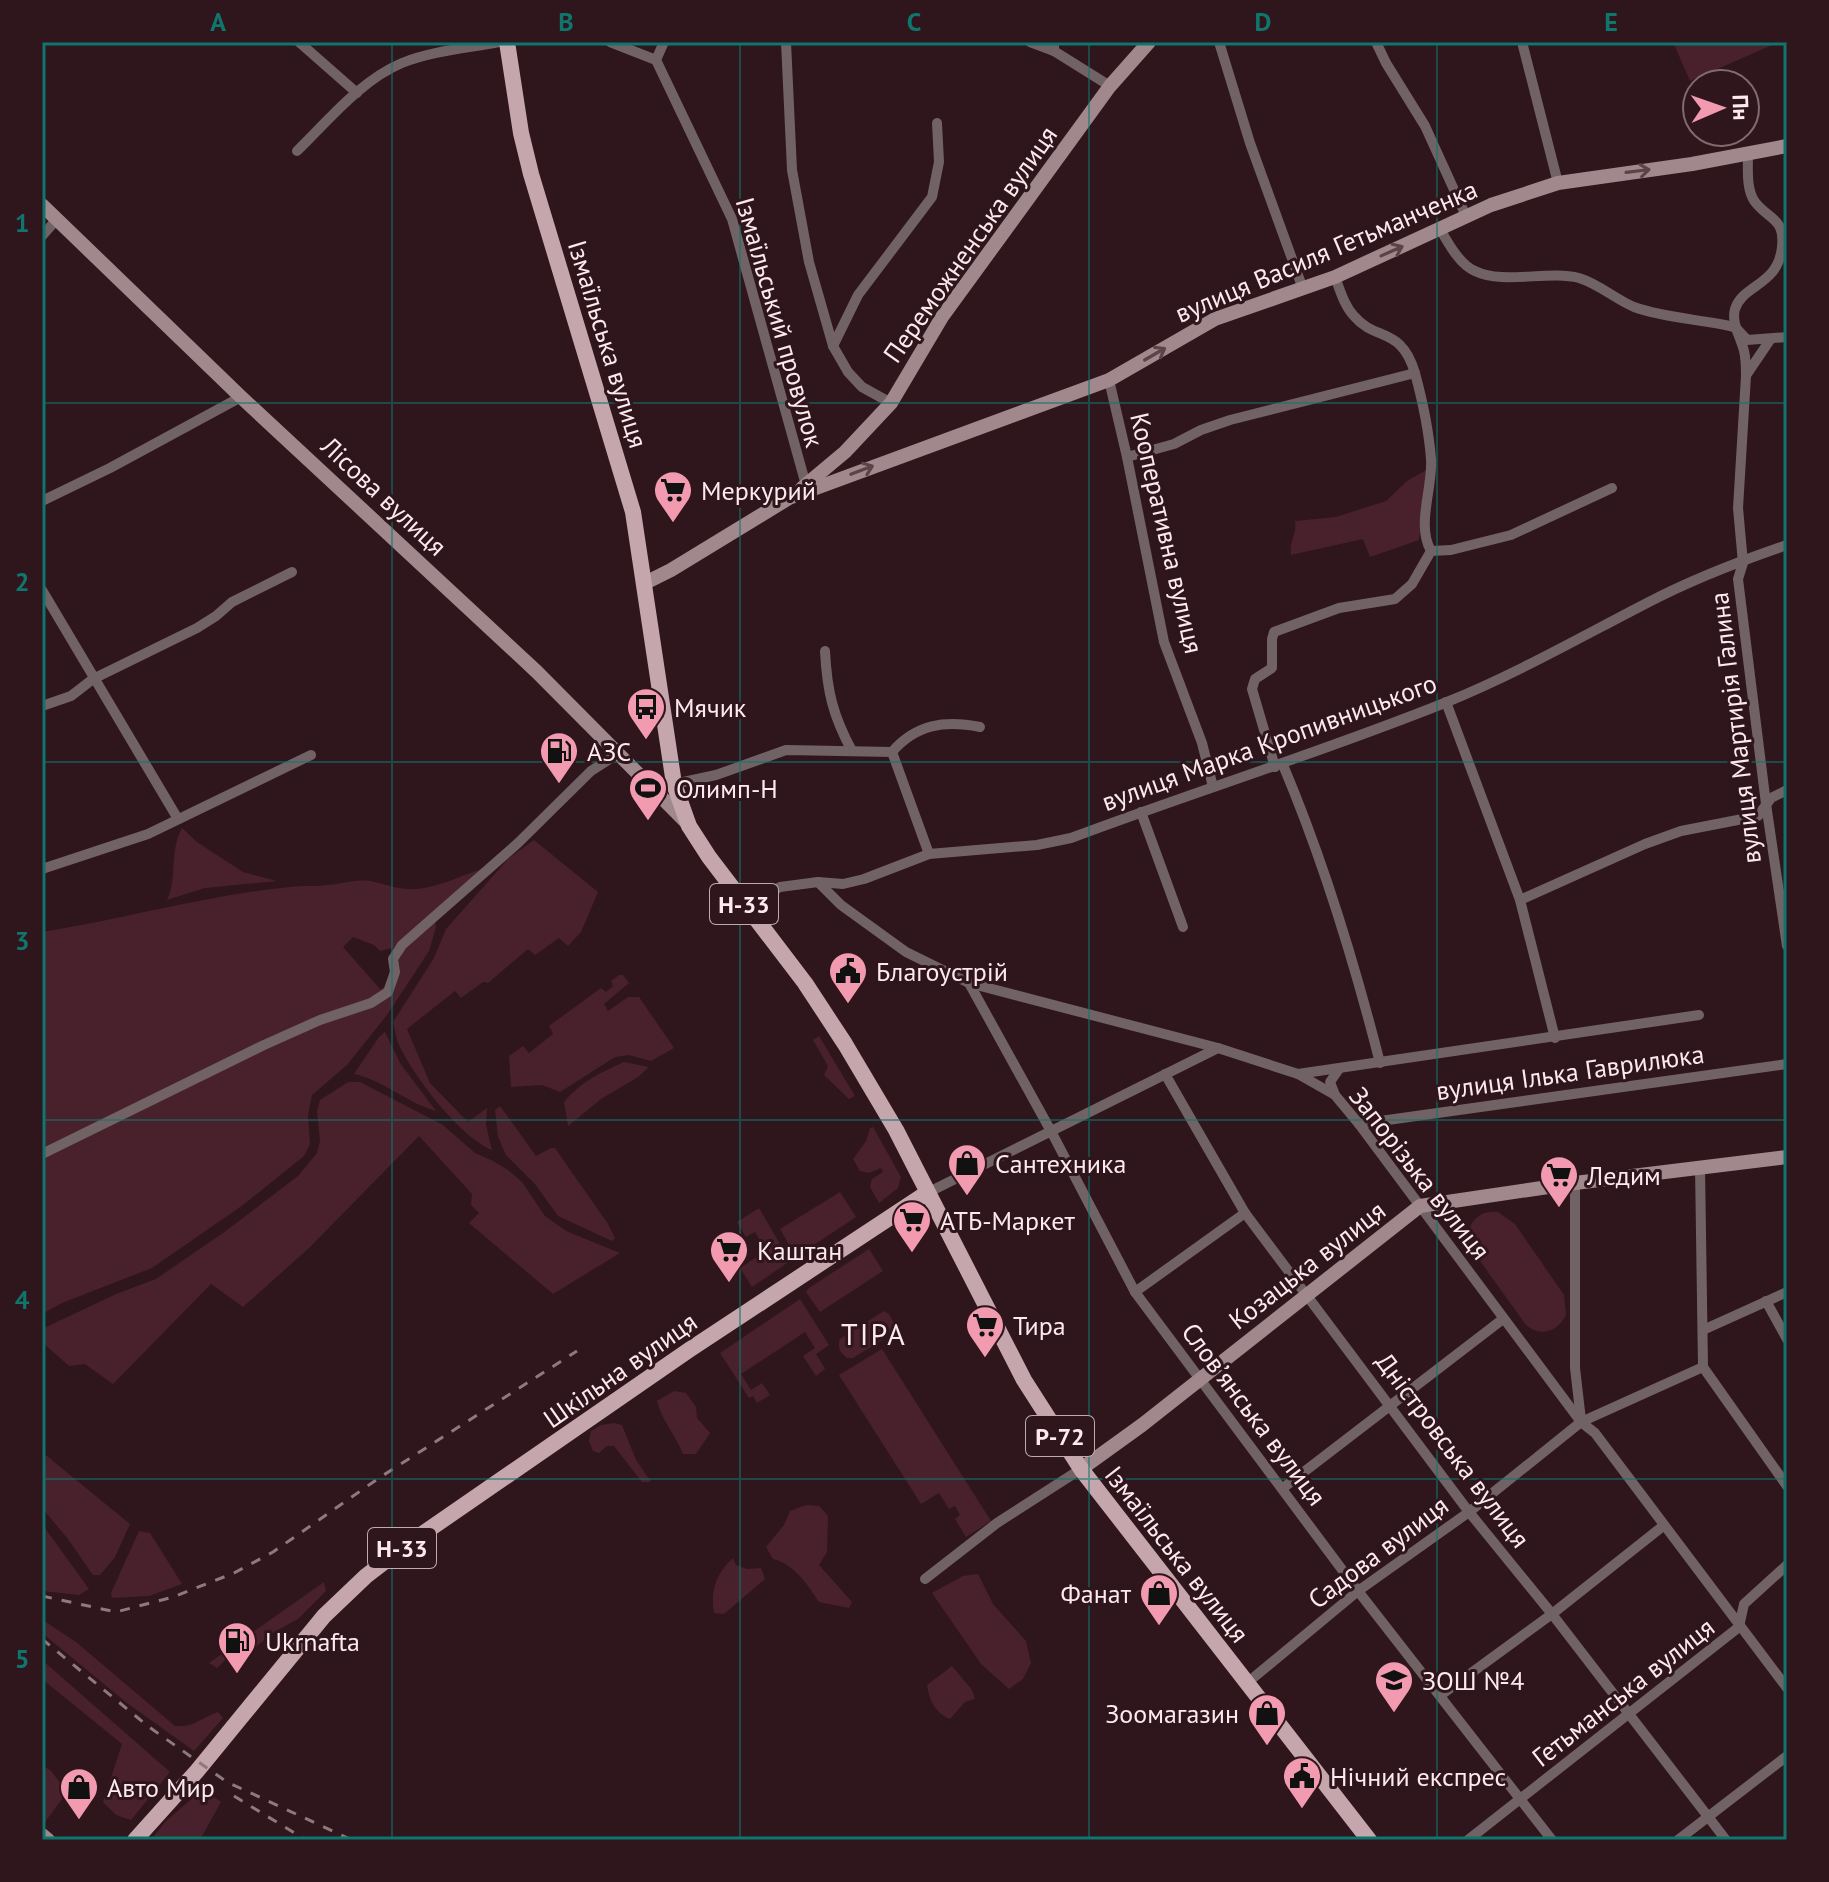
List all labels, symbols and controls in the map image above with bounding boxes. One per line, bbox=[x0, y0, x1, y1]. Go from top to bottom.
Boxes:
text: A bbox=[210, 5, 226, 38]
text: B bbox=[558, 5, 574, 38]
text: C bbox=[907, 5, 921, 38]
text: D bbox=[1255, 5, 1271, 38]
text: E bbox=[1604, 5, 1618, 38]
north arrow bbox=[1681, 68, 1761, 148]
text: Пн bbox=[1727, 94, 1755, 121]
street label: Переможненська вулиця bbox=[876, 119, 1064, 369]
one-way arrow bbox=[1625, 163, 1650, 178]
street label: вулиця Василя Гетьманченка bbox=[1170, 172, 1482, 330]
street label: Ізмаїльський провулок bbox=[729, 193, 832, 451]
text: 1 bbox=[15, 206, 29, 239]
street label: Ізмаїльська вулиця bbox=[561, 236, 655, 452]
one-way arrow bbox=[1380, 243, 1404, 258]
one-way arrow bbox=[1142, 346, 1166, 361]
street label: Кооперативна вулиця bbox=[1123, 409, 1211, 657]
street label: Лісова вулиця bbox=[314, 429, 454, 563]
one-way arrow bbox=[849, 462, 873, 476]
supermarket icon: Меркурий bbox=[652, 469, 694, 524]
place label: Меркурий bbox=[701, 474, 816, 507]
text: 2 bbox=[15, 565, 29, 598]
street label: вулиця Мартирія Галина bbox=[1702, 590, 1768, 866]
street label: вулиця Марка Кропивницького bbox=[1097, 666, 1441, 818]
bus stop icon: Мячик bbox=[625, 686, 667, 741]
place label: Мячик bbox=[674, 691, 747, 724]
fuel station icon: АЗС bbox=[538, 730, 580, 785]
place label: АЗС bbox=[587, 735, 631, 768]
sports icon: Олимп-Н bbox=[627, 767, 669, 822]
place label: Олимп-Н bbox=[676, 772, 778, 805]
road number: Н-33 bbox=[710, 884, 778, 924]
text: 3 bbox=[15, 924, 29, 957]
public building icon: Благоустрій bbox=[827, 950, 869, 1005]
place label: Благоустрій bbox=[876, 955, 1008, 988]
street label: вулиця Ілька Гаврилюка bbox=[1434, 1037, 1706, 1107]
street label: Запорізька вулиця bbox=[1342, 1080, 1498, 1266]
shop icon: Сантехника bbox=[946, 1142, 988, 1197]
place label: Сантехника bbox=[995, 1147, 1126, 1180]
supermarket icon: Ледим bbox=[1538, 1154, 1580, 1209]
place label: Ледим bbox=[1586, 1159, 1661, 1192]
street label: Козацька вулиця bbox=[1222, 1194, 1392, 1336]
supermarket icon: АТБ-Маркет bbox=[891, 1199, 933, 1254]
place label: АТБ-Маркет bbox=[940, 1204, 1075, 1237]
supermarket icon: Каштан bbox=[708, 1229, 750, 1284]
place label: Каштан bbox=[757, 1234, 842, 1267]
text: 4 bbox=[15, 1283, 30, 1316]
supermarket icon: Тира bbox=[964, 1304, 1006, 1359]
street label: Шкільна вулиця bbox=[537, 1305, 703, 1435]
place label: Тира bbox=[1013, 1309, 1066, 1342]
district label: ТІРА bbox=[841, 1314, 907, 1353]
street label: Словʼянська вулиця bbox=[1175, 1316, 1333, 1512]
street label: Дністровська вулиця bbox=[1369, 1346, 1537, 1554]
road number: Р-72 bbox=[1026, 1416, 1094, 1456]
street label: Ізмаїльська вулиця bbox=[1098, 1459, 1256, 1649]
street label: Садова вулиця bbox=[1301, 1489, 1455, 1615]
road number: Н-33 bbox=[368, 1528, 436, 1568]
shop icon: Фанат bbox=[1138, 1572, 1180, 1627]
place label: Фанат bbox=[1061, 1577, 1132, 1610]
street label: Гетьманська вулиця bbox=[1525, 1610, 1721, 1774]
fuel station icon: Ukrnafta bbox=[216, 1620, 258, 1675]
place label: Ukrnafta bbox=[265, 1625, 360, 1658]
text: 5 bbox=[15, 1642, 29, 1675]
school or university icon: ЗОШ №4 bbox=[1373, 1659, 1415, 1714]
place label: ЗОШ №4 bbox=[1422, 1664, 1524, 1697]
shop icon: Зоомагазин bbox=[1246, 1692, 1288, 1747]
place label: Зоомагазин bbox=[1105, 1697, 1239, 1730]
public building icon: Нічний експрес bbox=[1281, 1755, 1323, 1810]
place label: Нічний експрес bbox=[1330, 1760, 1506, 1793]
shop icon: Авто Мир bbox=[58, 1766, 100, 1821]
place label: Авто Мир bbox=[107, 1771, 215, 1804]

